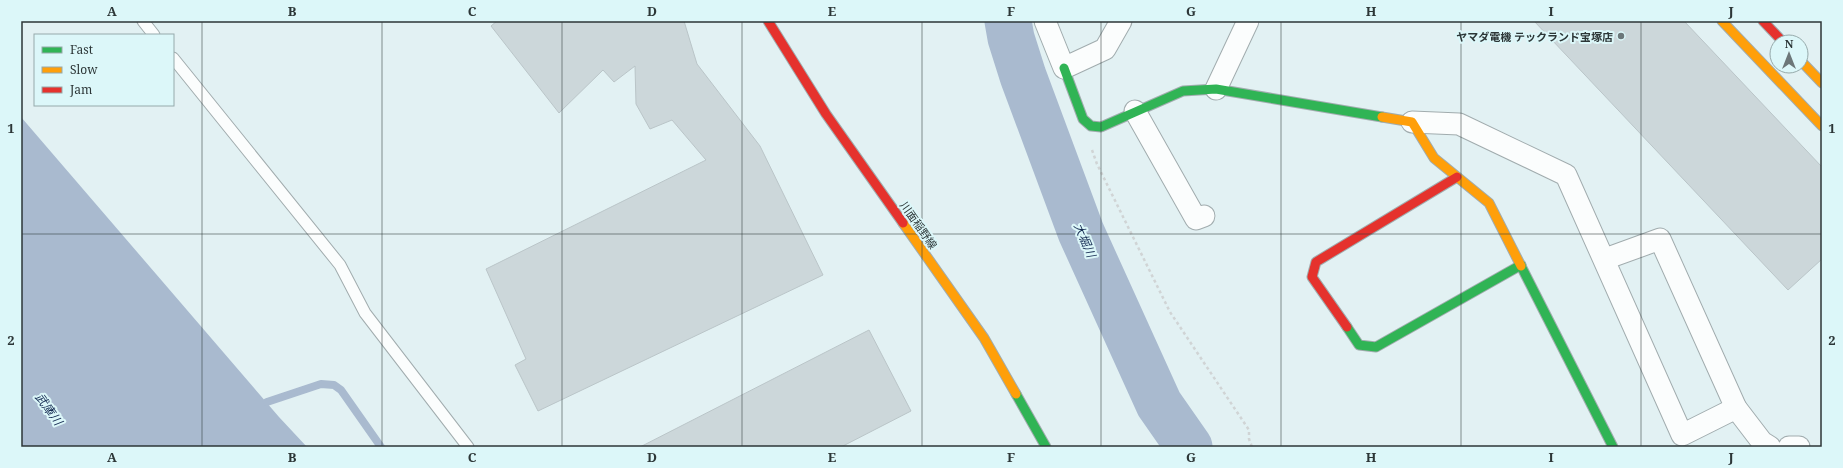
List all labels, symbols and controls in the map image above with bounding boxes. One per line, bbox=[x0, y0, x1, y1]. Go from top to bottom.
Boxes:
text: A bbox=[107, 2, 117, 20]
text: B bbox=[288, 2, 297, 20]
text: C bbox=[468, 2, 477, 20]
text: D bbox=[647, 2, 657, 20]
text: E bbox=[828, 2, 837, 20]
text: F bbox=[1007, 2, 1015, 20]
text: G bbox=[1186, 2, 1196, 20]
text: H bbox=[1366, 2, 1377, 20]
text: I bbox=[1548, 2, 1554, 20]
text: J bbox=[1727, 2, 1734, 20]
place label: ヤマダ電機 テックランド宝塚店 bbox=[1456, 29, 1613, 44]
marker: ヤマダ電機 テックランド宝塚店 bbox=[1616, 31, 1626, 41]
legend bbox=[34, 34, 174, 106]
north arrow bbox=[1769, 34, 1809, 74]
text: N bbox=[1785, 36, 1794, 51]
text: Fast bbox=[70, 41, 93, 58]
text: Slow bbox=[70, 61, 98, 78]
text: Jam bbox=[69, 81, 92, 98]
text: 1 bbox=[7, 119, 15, 137]
text: 1 bbox=[1828, 119, 1836, 137]
street label: 川面稲野線 bbox=[897, 198, 941, 252]
water label: 大堀川 bbox=[1070, 220, 1101, 262]
text: 2 bbox=[7, 331, 15, 349]
text: 2 bbox=[1828, 331, 1836, 349]
water label: 武庫川 bbox=[32, 389, 68, 430]
text: A bbox=[107, 448, 117, 466]
text: B bbox=[288, 448, 297, 466]
text: C bbox=[468, 448, 477, 466]
text: D bbox=[647, 448, 657, 466]
text: E bbox=[828, 448, 837, 466]
text: F bbox=[1007, 448, 1015, 466]
text: G bbox=[1186, 448, 1196, 466]
text: H bbox=[1366, 448, 1377, 466]
text: I bbox=[1548, 448, 1554, 466]
text: J bbox=[1727, 448, 1734, 466]

